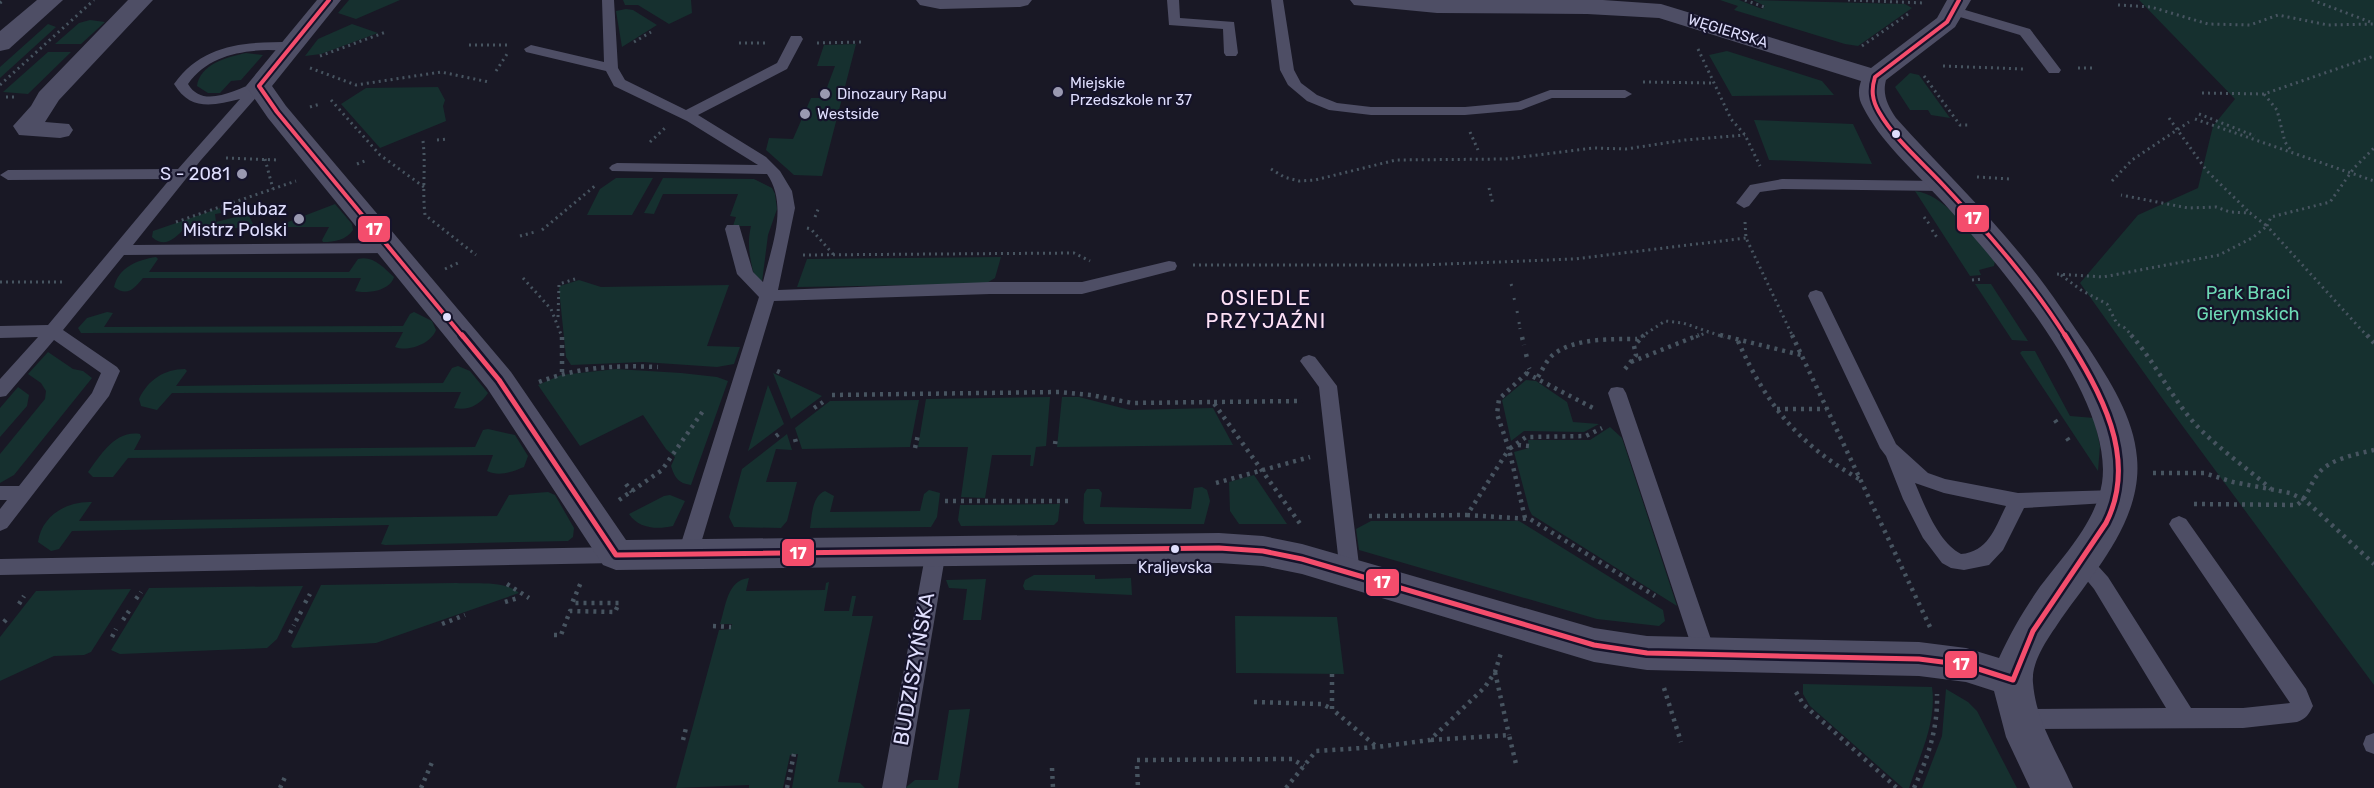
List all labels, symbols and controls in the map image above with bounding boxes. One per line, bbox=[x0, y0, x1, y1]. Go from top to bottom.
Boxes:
street label: WĘGIERSKA bbox=[1686, 10, 1770, 52]
place label: Miejskie Przedszkole nr 37 bbox=[1070, 74, 1192, 109]
place label: Dinozaury Rapu bbox=[837, 85, 947, 103]
marker: Miejskie Przedszkole nr 37 bbox=[1051, 85, 1065, 99]
marker: Dinozaury Rapu bbox=[818, 87, 832, 101]
place label: Westside bbox=[817, 105, 879, 123]
marker: Westside bbox=[798, 107, 812, 121]
unlabelled marker bbox=[1890, 128, 1902, 140]
place label: S - 2081 bbox=[160, 163, 230, 185]
marker: S - 2081 bbox=[235, 167, 249, 181]
place label: Falubaz Mistrz Polski bbox=[183, 198, 287, 241]
line badge: 17 bbox=[1956, 204, 1990, 233]
text: 17 bbox=[1964, 209, 1982, 228]
marker: Falubaz Mistrz Polski bbox=[292, 212, 306, 226]
line badge: 17 bbox=[357, 215, 391, 243]
text: 17 bbox=[365, 220, 383, 239]
park label: Park Braci Gierymskich bbox=[2196, 282, 2300, 325]
district label: OSIEDLE PRZYJAŹNI bbox=[1205, 286, 1327, 333]
unlabelled marker bbox=[441, 311, 453, 323]
line badge: 17 bbox=[781, 538, 815, 567]
marker: Kraljevska bbox=[1169, 543, 1181, 555]
text: 17 bbox=[789, 544, 807, 563]
place label: Kraljevska bbox=[1138, 558, 1212, 577]
line badge: 17 bbox=[1365, 568, 1400, 597]
text: 17 bbox=[1373, 573, 1391, 592]
street label: BUDZISZYŃSKA bbox=[888, 590, 939, 747]
line badge: 17 bbox=[1944, 650, 1978, 679]
text: 17 bbox=[1952, 655, 1970, 674]

